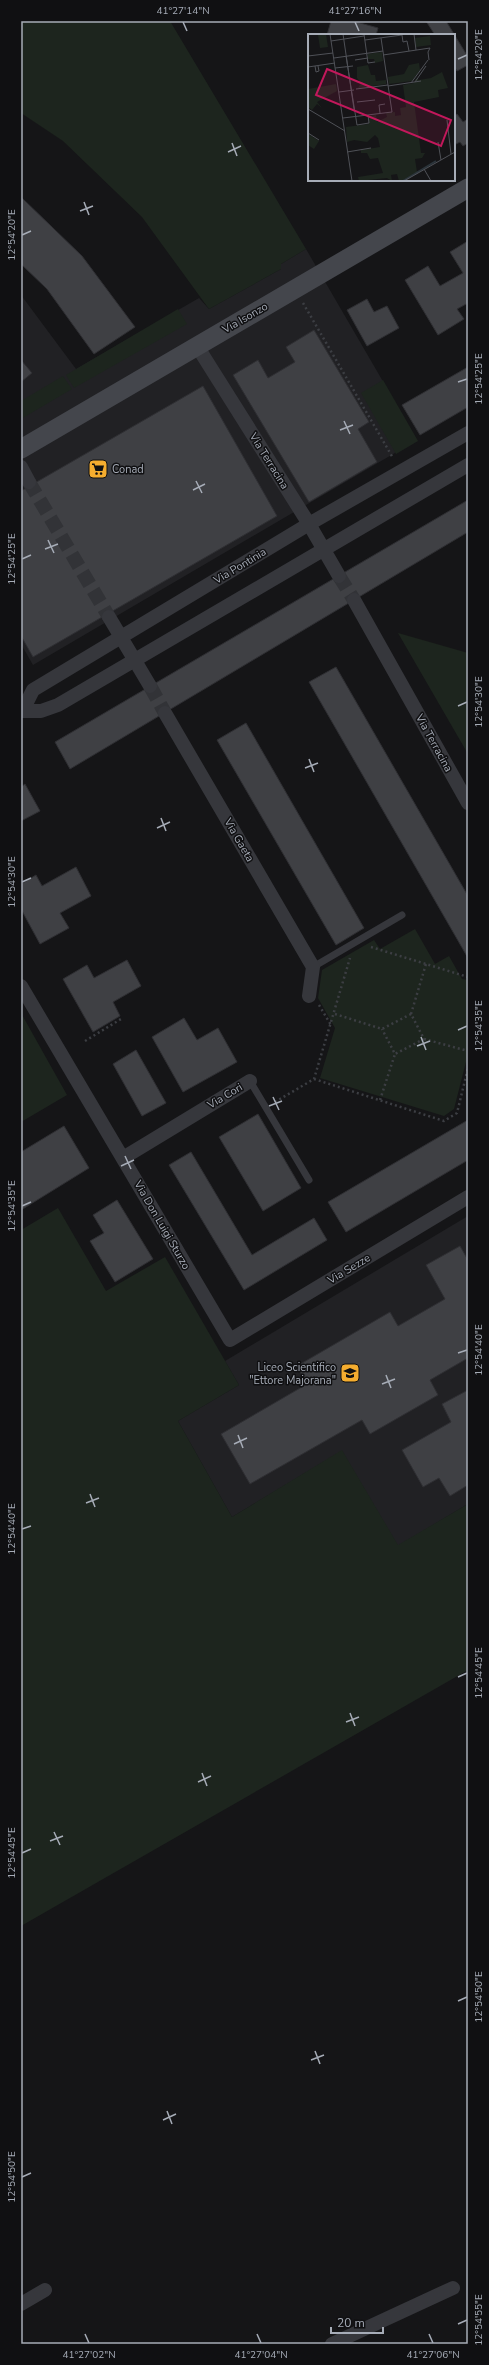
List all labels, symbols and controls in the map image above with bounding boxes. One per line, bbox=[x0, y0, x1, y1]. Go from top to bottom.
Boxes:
text: 41°27'14"N bbox=[156, 4, 210, 18]
text: 41°27'16"N bbox=[328, 4, 382, 18]
text: 12°54'20"E bbox=[472, 29, 486, 81]
inset map bbox=[308, 34, 455, 181]
text: 12°54'20"E bbox=[5, 209, 19, 261]
street label: Via Isonzo bbox=[219, 299, 271, 338]
text: 12°54'25"E bbox=[472, 353, 486, 405]
street label: Via Terracina bbox=[245, 429, 292, 492]
supermarket icon: Conad bbox=[87, 458, 109, 480]
place label: Conad bbox=[112, 462, 144, 477]
text: 12°54'25"E bbox=[5, 533, 19, 585]
street label: Via Pontinia bbox=[210, 544, 269, 588]
text: 12°54'30"E bbox=[472, 676, 486, 728]
street label: Via Terracina bbox=[411, 711, 456, 775]
street label: Via Gaeta bbox=[220, 815, 258, 865]
text: 12°54'30"E bbox=[5, 856, 19, 908]
text: 12°54'35"E bbox=[472, 1000, 486, 1052]
street label: Via Cori bbox=[204, 1080, 245, 1113]
street label: Via Don Luigi Sturzo bbox=[130, 1177, 194, 1272]
text: 12°54'35"E bbox=[5, 1180, 19, 1232]
street label: Via Sezze bbox=[324, 1250, 373, 1288]
text: 12°54'40"E bbox=[472, 1324, 486, 1376]
place label: Liceo Scientifico "Ettore Majorana" bbox=[249, 1360, 336, 1388]
school or university icon: Liceo Scientifico "Ettore Majorana" bbox=[339, 1362, 361, 1384]
text: 12°54'40"E bbox=[5, 1503, 19, 1555]
text: 12°54'45"E bbox=[472, 1647, 486, 1699]
text: 12°54'45"E bbox=[5, 1827, 19, 1879]
text: 12°54'50"E bbox=[472, 1971, 486, 2023]
text: 12°54'50"E bbox=[5, 2151, 19, 2203]
text: 12°54'55"E bbox=[472, 2294, 486, 2346]
scale bar bbox=[331, 2309, 383, 2335]
text: 20 m bbox=[337, 2315, 365, 2331]
text: 41°27'02"N bbox=[62, 2348, 116, 2362]
text: 41°27'04"N bbox=[234, 2348, 288, 2362]
text: 41°27'06"N bbox=[406, 2348, 460, 2362]

